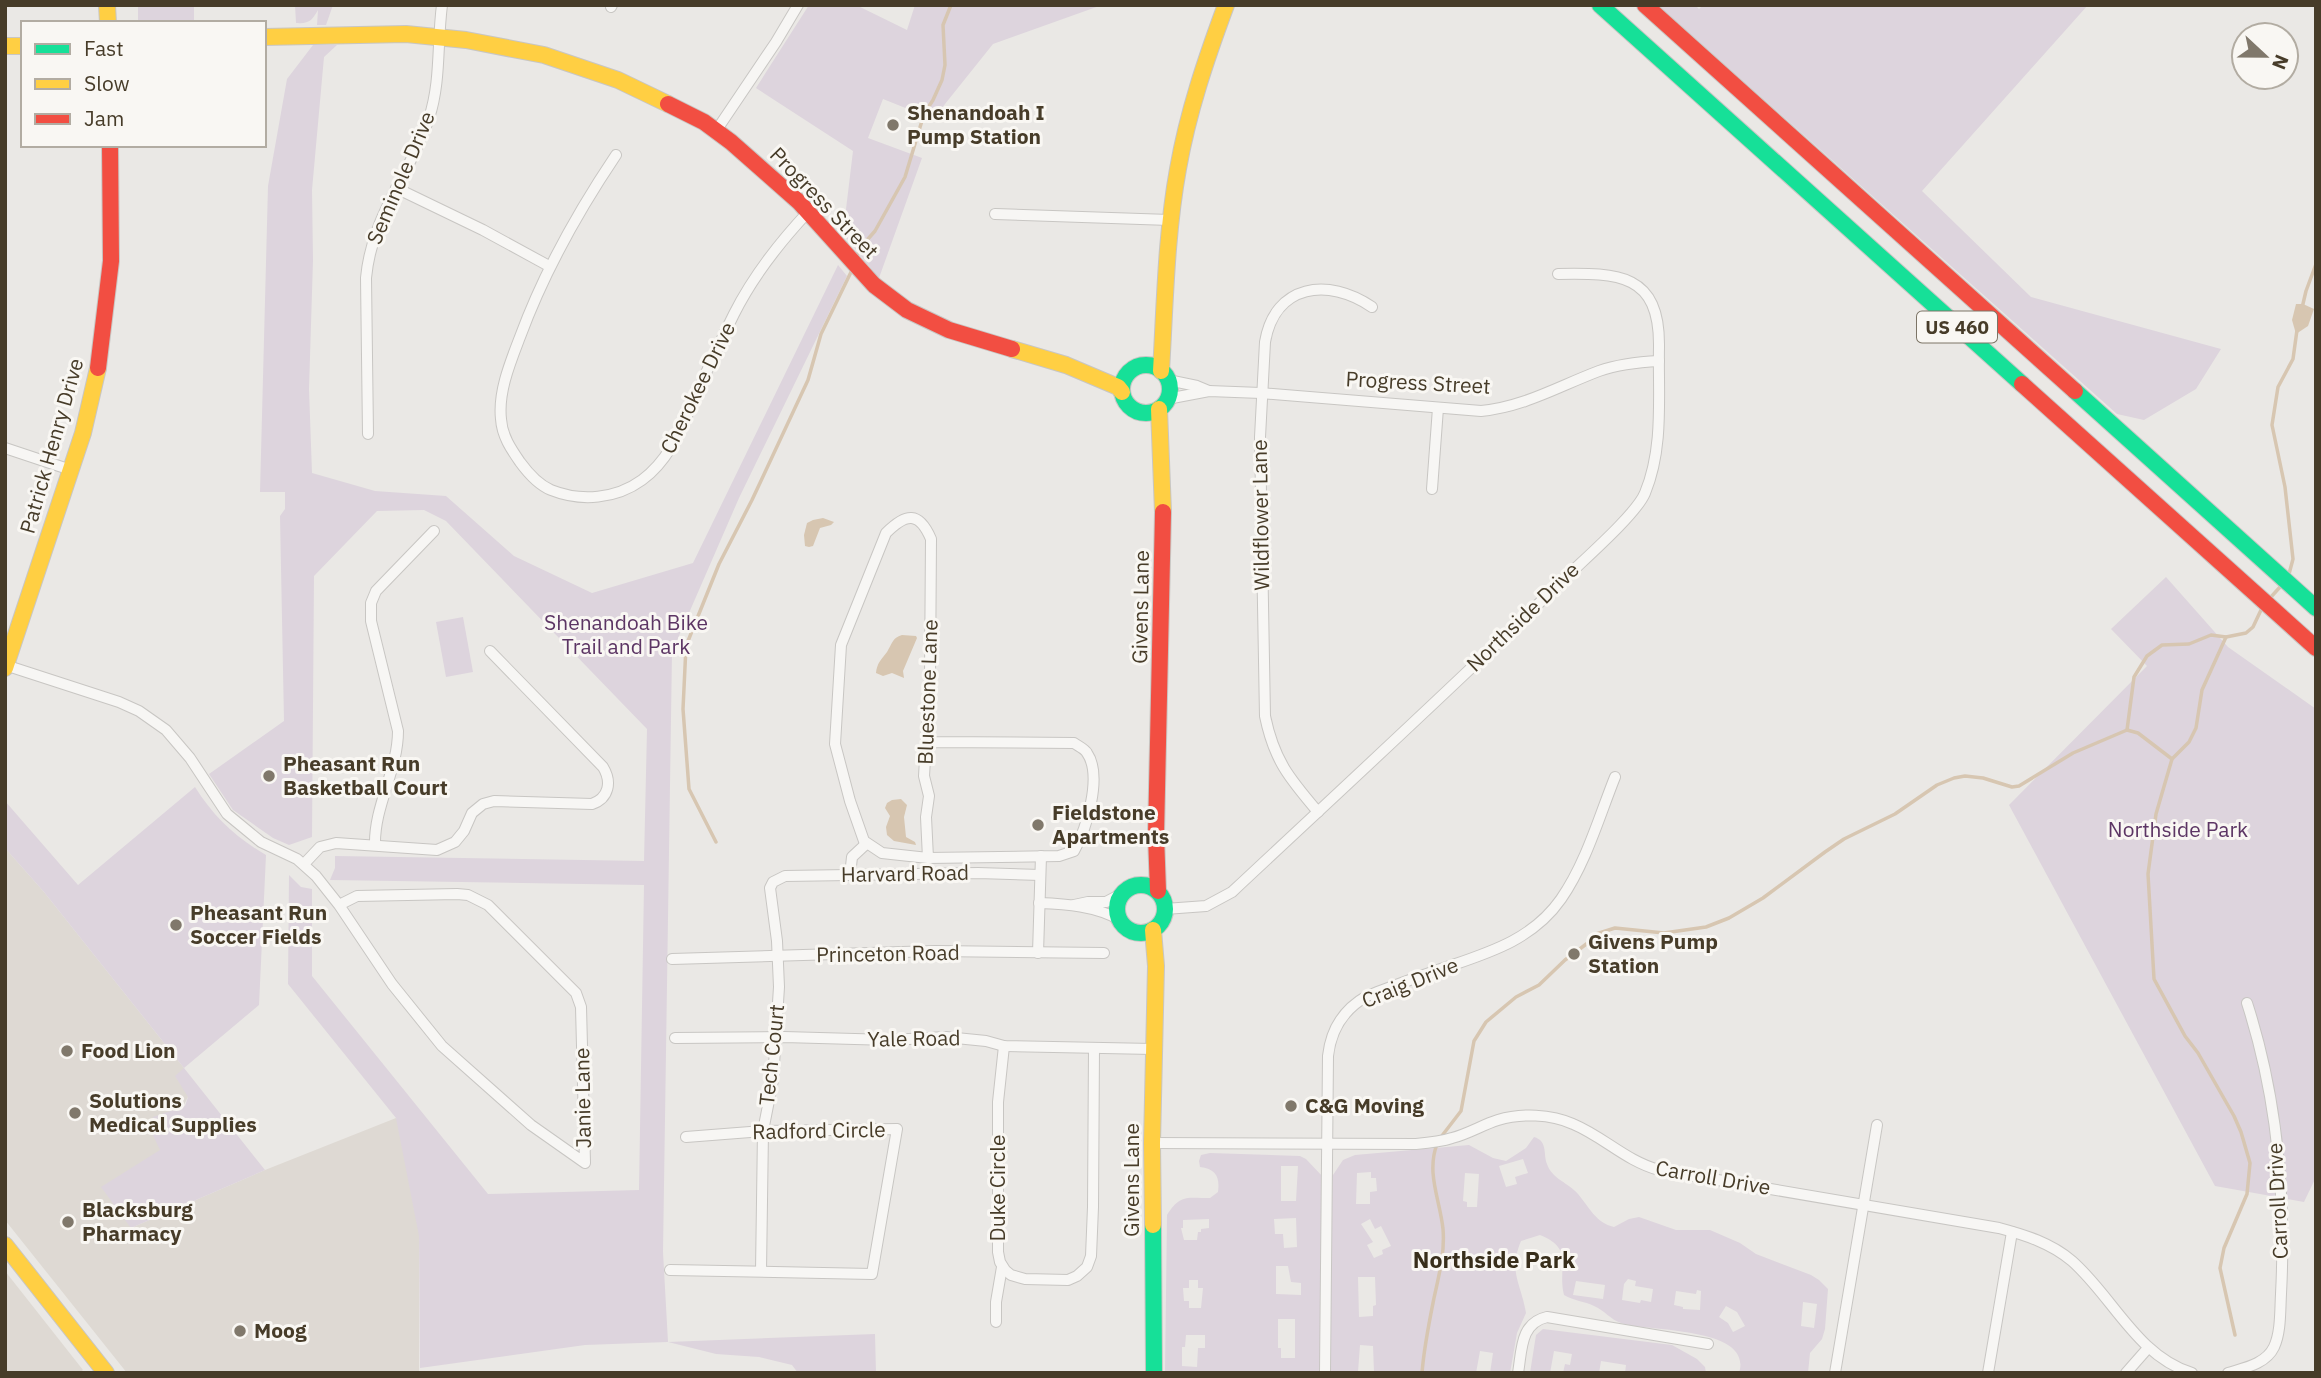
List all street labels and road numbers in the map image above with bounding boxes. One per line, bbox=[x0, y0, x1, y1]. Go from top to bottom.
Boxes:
street label: Seminole Drive bbox=[359, 107, 441, 248]
street label: Progress Street bbox=[764, 140, 885, 264]
road number: US 460 bbox=[1917, 312, 1997, 342]
street label: Cherokee Drive bbox=[653, 317, 741, 458]
street label: Patrick Henry Drive bbox=[13, 355, 89, 537]
street label: Progress Street bbox=[1345, 364, 1491, 400]
street label: Wildflower Lane bbox=[1245, 439, 1275, 591]
street label: Givens Lane bbox=[1125, 550, 1155, 664]
street label: Northside Drive bbox=[1460, 555, 1585, 677]
street label: Bluestone Lane bbox=[910, 619, 944, 765]
street label: Harvard Road bbox=[841, 858, 969, 888]
street label: Princeton Road bbox=[816, 938, 960, 968]
street label: Craig Drive bbox=[1357, 950, 1462, 1014]
street label: Tech Court bbox=[752, 1003, 790, 1107]
street label: Yale Road bbox=[867, 1023, 961, 1053]
street label: Janie Lane bbox=[567, 1047, 597, 1149]
street label: Radford Circle bbox=[752, 1115, 886, 1145]
street label: Givens Lane bbox=[1117, 1123, 1145, 1237]
street label: Duke Circle bbox=[983, 1135, 1011, 1241]
street label: Carroll Drive bbox=[2260, 1142, 2294, 1260]
street label: Carroll Drive bbox=[1653, 1153, 1773, 1201]

